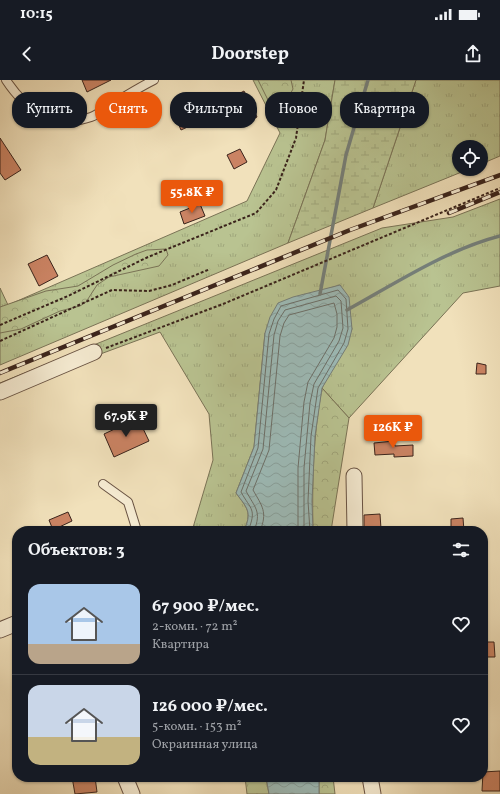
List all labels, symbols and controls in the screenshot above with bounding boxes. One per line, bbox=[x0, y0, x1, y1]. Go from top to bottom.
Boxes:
text: 10:15 bbox=[20, 4, 53, 25]
text: Doorstep bbox=[211, 42, 289, 67]
icon: back bbox=[16, 43, 38, 65]
icon: share bbox=[462, 43, 484, 65]
chip: Купить bbox=[12, 92, 87, 128]
chip: Снять bbox=[95, 92, 162, 128]
chip: Фильтры bbox=[170, 92, 257, 128]
chip: Новое bbox=[265, 92, 332, 128]
chip: Квартира bbox=[340, 92, 429, 128]
map controls bbox=[452, 140, 488, 176]
button: locate bbox=[452, 140, 488, 176]
pin: 55.8K ₽ bbox=[155, 180, 229, 214]
text: 55.8K ₽ bbox=[170, 184, 214, 202]
pin: 67.9K ₽ bbox=[89, 404, 163, 438]
text: 67.9K ₽ bbox=[104, 408, 148, 426]
pin: 126K ₽ bbox=[360, 415, 426, 449]
text: 126K ₽ bbox=[373, 419, 413, 437]
text: Объектов: 3 bbox=[28, 539, 125, 562]
icon: filters bbox=[450, 539, 472, 561]
text: 67 900 ₽/мес. bbox=[152, 595, 259, 618]
icon: home bbox=[60, 600, 108, 648]
icon: heart bbox=[450, 613, 472, 635]
text: 2-комн. · 72 m² bbox=[152, 618, 237, 636]
text: Квартира bbox=[152, 636, 209, 654]
text: 126 000 ₽/мес. bbox=[152, 695, 268, 718]
icon: home bbox=[60, 701, 108, 749]
icon: heart bbox=[450, 714, 472, 736]
text: 5-комн. · 153 m² bbox=[152, 718, 242, 736]
text: Окраинная улица bbox=[152, 736, 258, 754]

